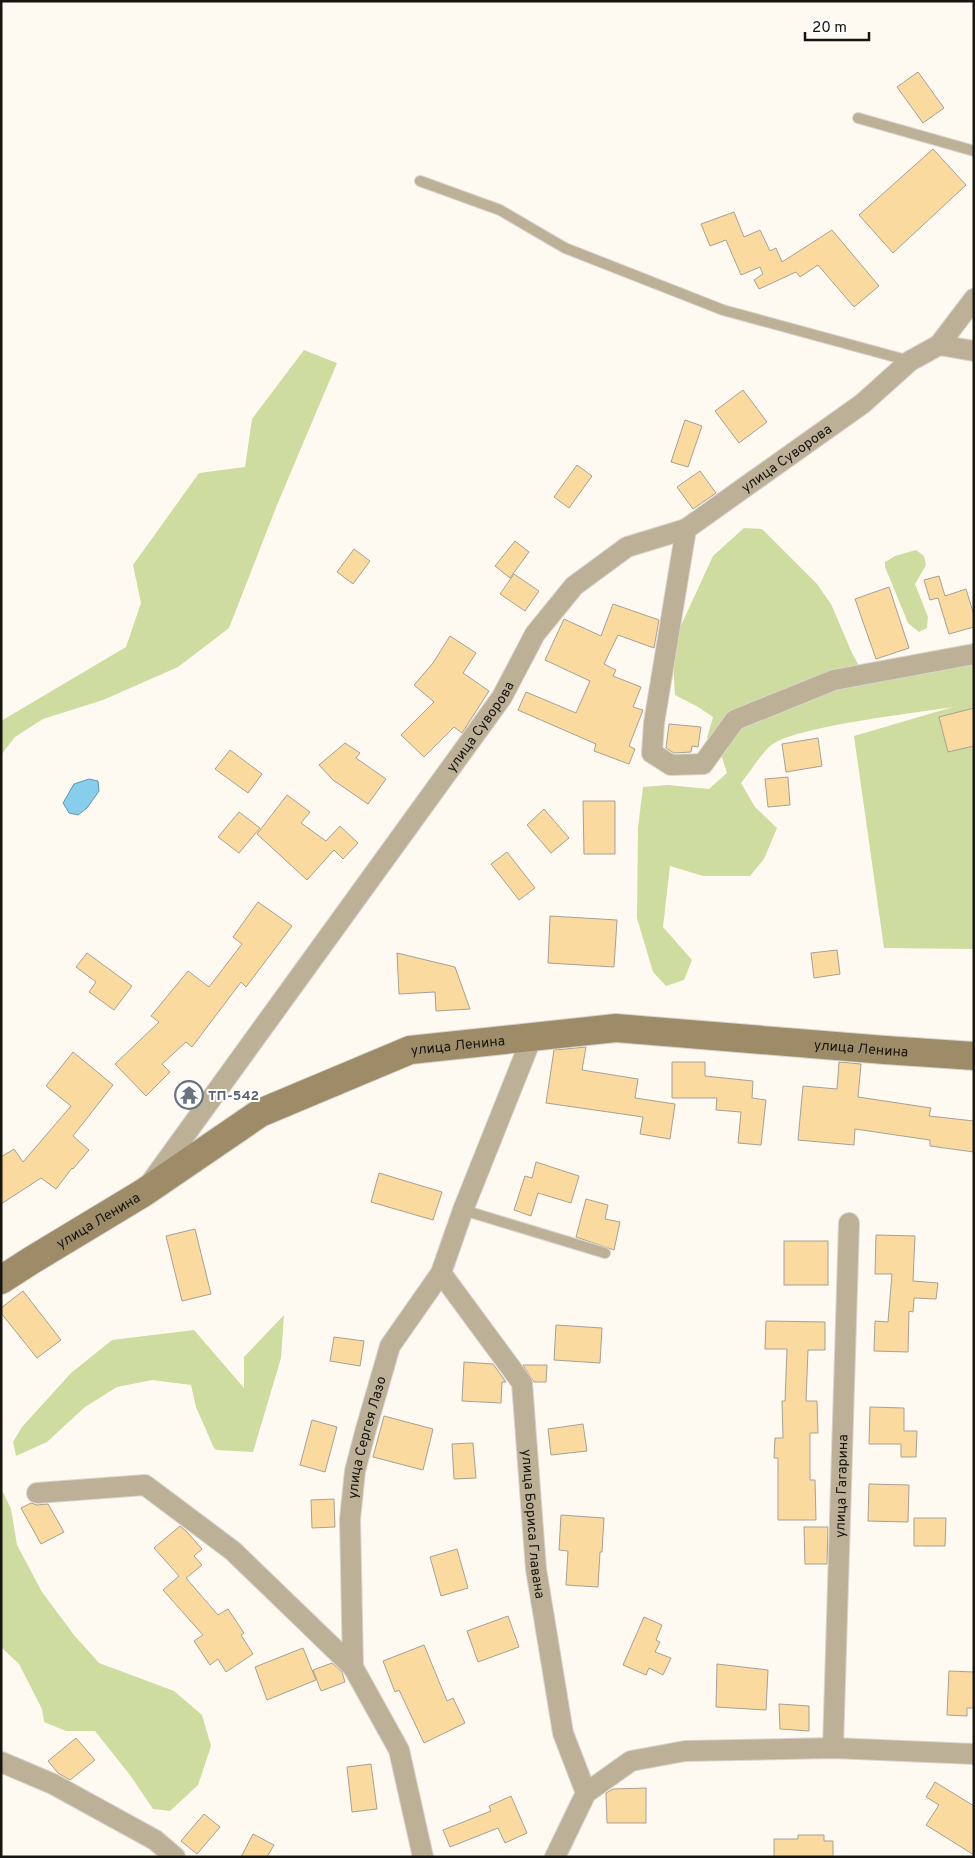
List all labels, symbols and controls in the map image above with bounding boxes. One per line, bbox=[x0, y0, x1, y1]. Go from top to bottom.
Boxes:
scale bar bbox=[805, 10, 869, 42]
text: 20 m bbox=[812, 19, 847, 38]
street label: улица Суворова bbox=[739, 421, 836, 497]
street label: улица Суворова bbox=[443, 679, 519, 776]
street label: улица Ленина bbox=[410, 1033, 506, 1060]
street label: улица Ленина bbox=[813, 1037, 909, 1062]
temple icon: ТП-542 bbox=[174, 1080, 204, 1110]
place label: ТП-542 bbox=[208, 1088, 259, 1105]
street label: улица Ленина bbox=[54, 1190, 144, 1253]
street label: улица Сергея Лазо bbox=[345, 1374, 391, 1500]
street label: улица Гагарина bbox=[832, 1434, 853, 1538]
street label: улица Бориса Главана bbox=[517, 1449, 548, 1600]

